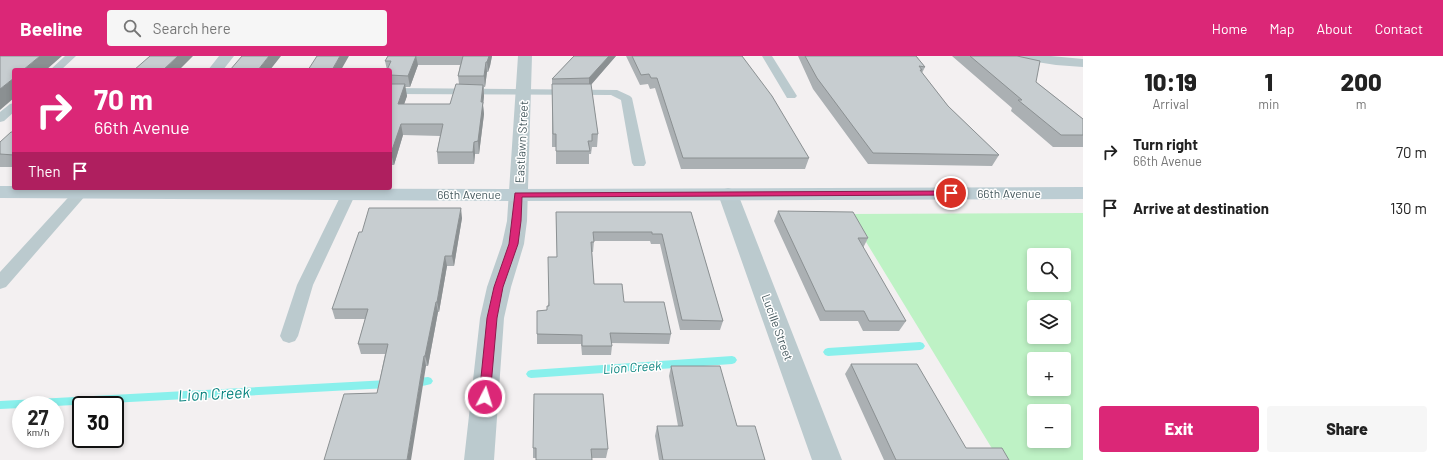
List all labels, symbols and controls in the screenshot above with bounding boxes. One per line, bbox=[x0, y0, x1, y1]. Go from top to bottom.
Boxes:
search box bbox=[107, 10, 387, 46]
text: Beeline bbox=[20, 17, 83, 40]
icon: search bbox=[121, 17, 143, 39]
text: Search here bbox=[153, 19, 231, 37]
text: Home bbox=[1212, 20, 1248, 37]
text: Map bbox=[1270, 20, 1294, 37]
text: About bbox=[1316, 20, 1353, 37]
text: Contact bbox=[1375, 20, 1423, 37]
text: 10:19 bbox=[1144, 67, 1197, 96]
text: 1 bbox=[1264, 67, 1273, 96]
text: 200 bbox=[1341, 67, 1382, 96]
text: 70 m bbox=[94, 82, 153, 116]
icon: right bbox=[28, 84, 80, 136]
text: Arrival bbox=[1152, 96, 1189, 112]
text: min bbox=[1258, 96, 1279, 112]
text: m bbox=[1356, 96, 1366, 112]
street label: Eastlawn Street bbox=[512, 100, 530, 184]
text: 66th Avenue bbox=[94, 116, 190, 138]
text: Turn right bbox=[1133, 135, 1198, 153]
icon: right bbox=[1099, 141, 1121, 163]
text: 70 m bbox=[1396, 143, 1427, 161]
text: 66th Avenue bbox=[1133, 153, 1202, 169]
icon: arrive bbox=[69, 160, 91, 182]
text: Then bbox=[28, 162, 61, 180]
pin bbox=[934, 176, 968, 210]
icon: arrive bbox=[940, 182, 962, 204]
street label: 66th Avenue bbox=[977, 186, 1041, 200]
street label: 66th Avenue bbox=[437, 187, 501, 201]
icon: arrive bbox=[1099, 197, 1121, 219]
text: Arrive at destination bbox=[1133, 199, 1269, 217]
text: 130 m bbox=[1390, 199, 1427, 217]
map controls bbox=[1027, 248, 1071, 448]
button: search bbox=[1027, 248, 1071, 292]
street label: Lucille Street bbox=[760, 292, 796, 362]
button: layers bbox=[1027, 300, 1071, 344]
button: + bbox=[1027, 352, 1071, 396]
water label: Lion Creek bbox=[602, 357, 662, 377]
position arrow bbox=[464, 376, 506, 418]
water label: Lion Creek bbox=[178, 382, 251, 404]
speed limit sign: 30 bbox=[72, 396, 124, 448]
button: − bbox=[1027, 404, 1071, 448]
text: 27 bbox=[27, 405, 49, 429]
button: Exit bbox=[1099, 406, 1259, 452]
button: Share bbox=[1267, 406, 1427, 452]
text: km/h bbox=[27, 426, 49, 438]

